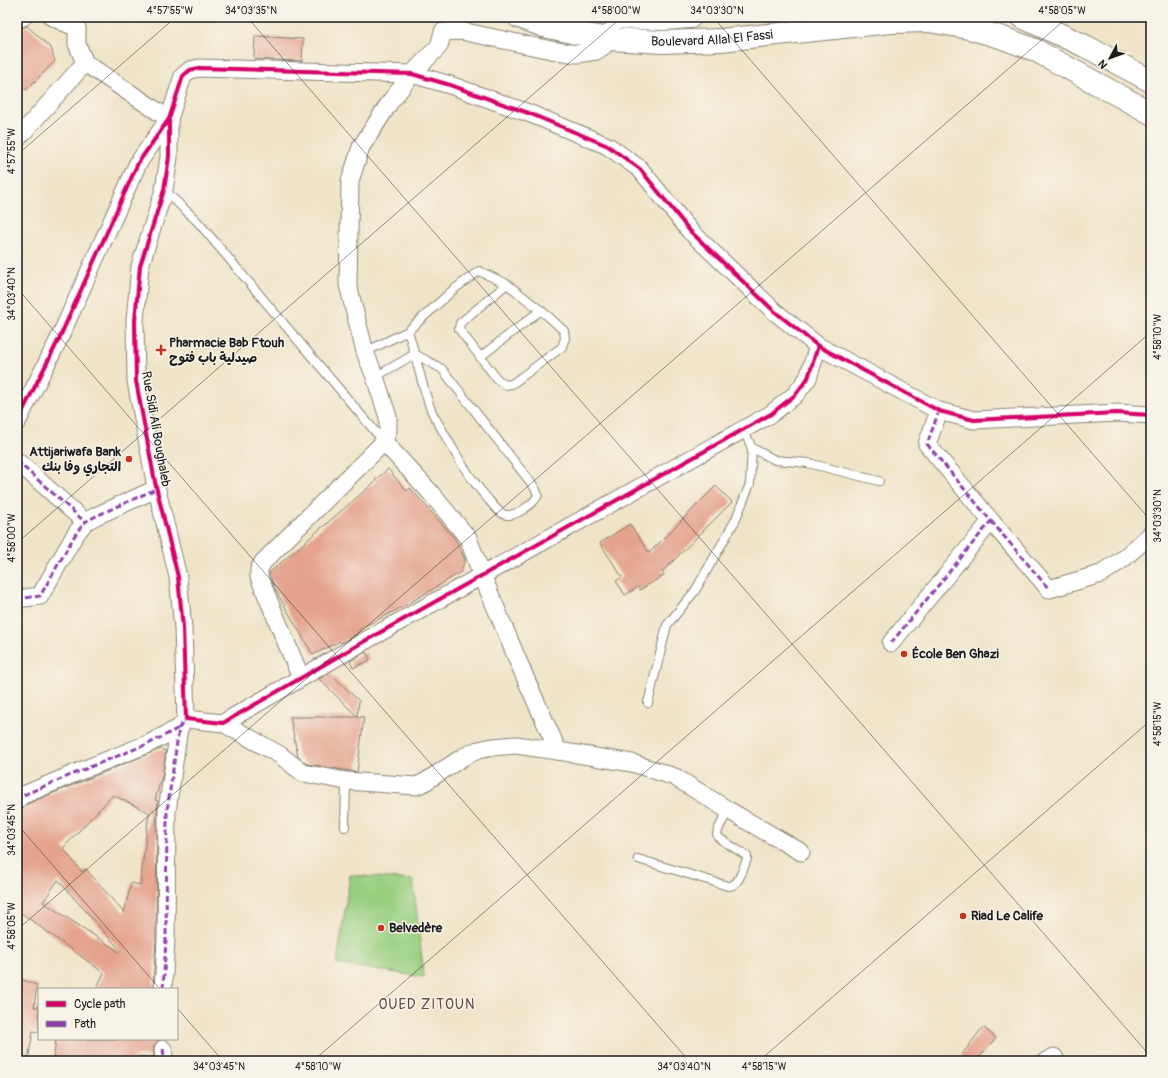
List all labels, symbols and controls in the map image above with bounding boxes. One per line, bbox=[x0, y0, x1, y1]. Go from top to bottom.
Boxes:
text: 4°57'55"W bbox=[147, 5, 194, 17]
text: 34°03'35"N bbox=[225, 5, 277, 17]
text: 4°58'00"W bbox=[592, 5, 641, 17]
text: 34°03'30"N bbox=[690, 5, 744, 17]
text: 4°58'05"W bbox=[1038, 5, 1086, 17]
street label: Boulevard Allal El Fassi bbox=[650, 27, 774, 50]
north arrow bbox=[1090, 38, 1130, 78]
text: N bbox=[1095, 57, 1110, 71]
text: 4°57'55"W bbox=[6, 127, 18, 174]
text: 34°03'40"N bbox=[6, 267, 18, 321]
text: 4°58'10"W bbox=[1152, 314, 1164, 360]
place label: Pharmacie Bab Ftouh صيدلية باب فتوح bbox=[169, 335, 284, 366]
marker: Pharmacie Bab Ftouh صيدلية باب فتوح bbox=[156, 345, 166, 355]
street label: Rue Sidi Ali Boughaleb bbox=[138, 370, 174, 488]
place label: Attijariwafa Bank التجاري وفا بنك bbox=[29, 444, 122, 477]
marker: Attijariwafa Bank التجاري وفا بنك bbox=[124, 454, 134, 464]
text: 34°03'30"N bbox=[1152, 489, 1164, 543]
text: 4°58'00"W bbox=[6, 513, 18, 562]
place label: École Ben Ghazi bbox=[912, 646, 999, 662]
marker: École Ben Ghazi bbox=[899, 649, 909, 659]
text: 4°58'15"W bbox=[1152, 701, 1164, 746]
text: 34°03'45"N bbox=[6, 804, 18, 856]
text: 4°58'05"W bbox=[6, 902, 18, 950]
place label: Riad Le Calife bbox=[971, 908, 1044, 924]
marker: Riad Le Calife bbox=[958, 911, 968, 921]
place label: Belvedère bbox=[389, 920, 443, 936]
marker: Belvedère bbox=[376, 923, 386, 933]
legend bbox=[38, 988, 178, 1040]
district label: OUED ZITOUN bbox=[378, 996, 476, 1013]
text: Cycle path bbox=[74, 997, 126, 1012]
text: Path bbox=[74, 1017, 96, 1032]
text: 34°03'45"N bbox=[193, 1061, 245, 1073]
text: 4°58'10"W bbox=[295, 1061, 341, 1073]
text: 34°03'40"N bbox=[657, 1061, 711, 1073]
text: 4°58'15"W bbox=[742, 1061, 787, 1073]

